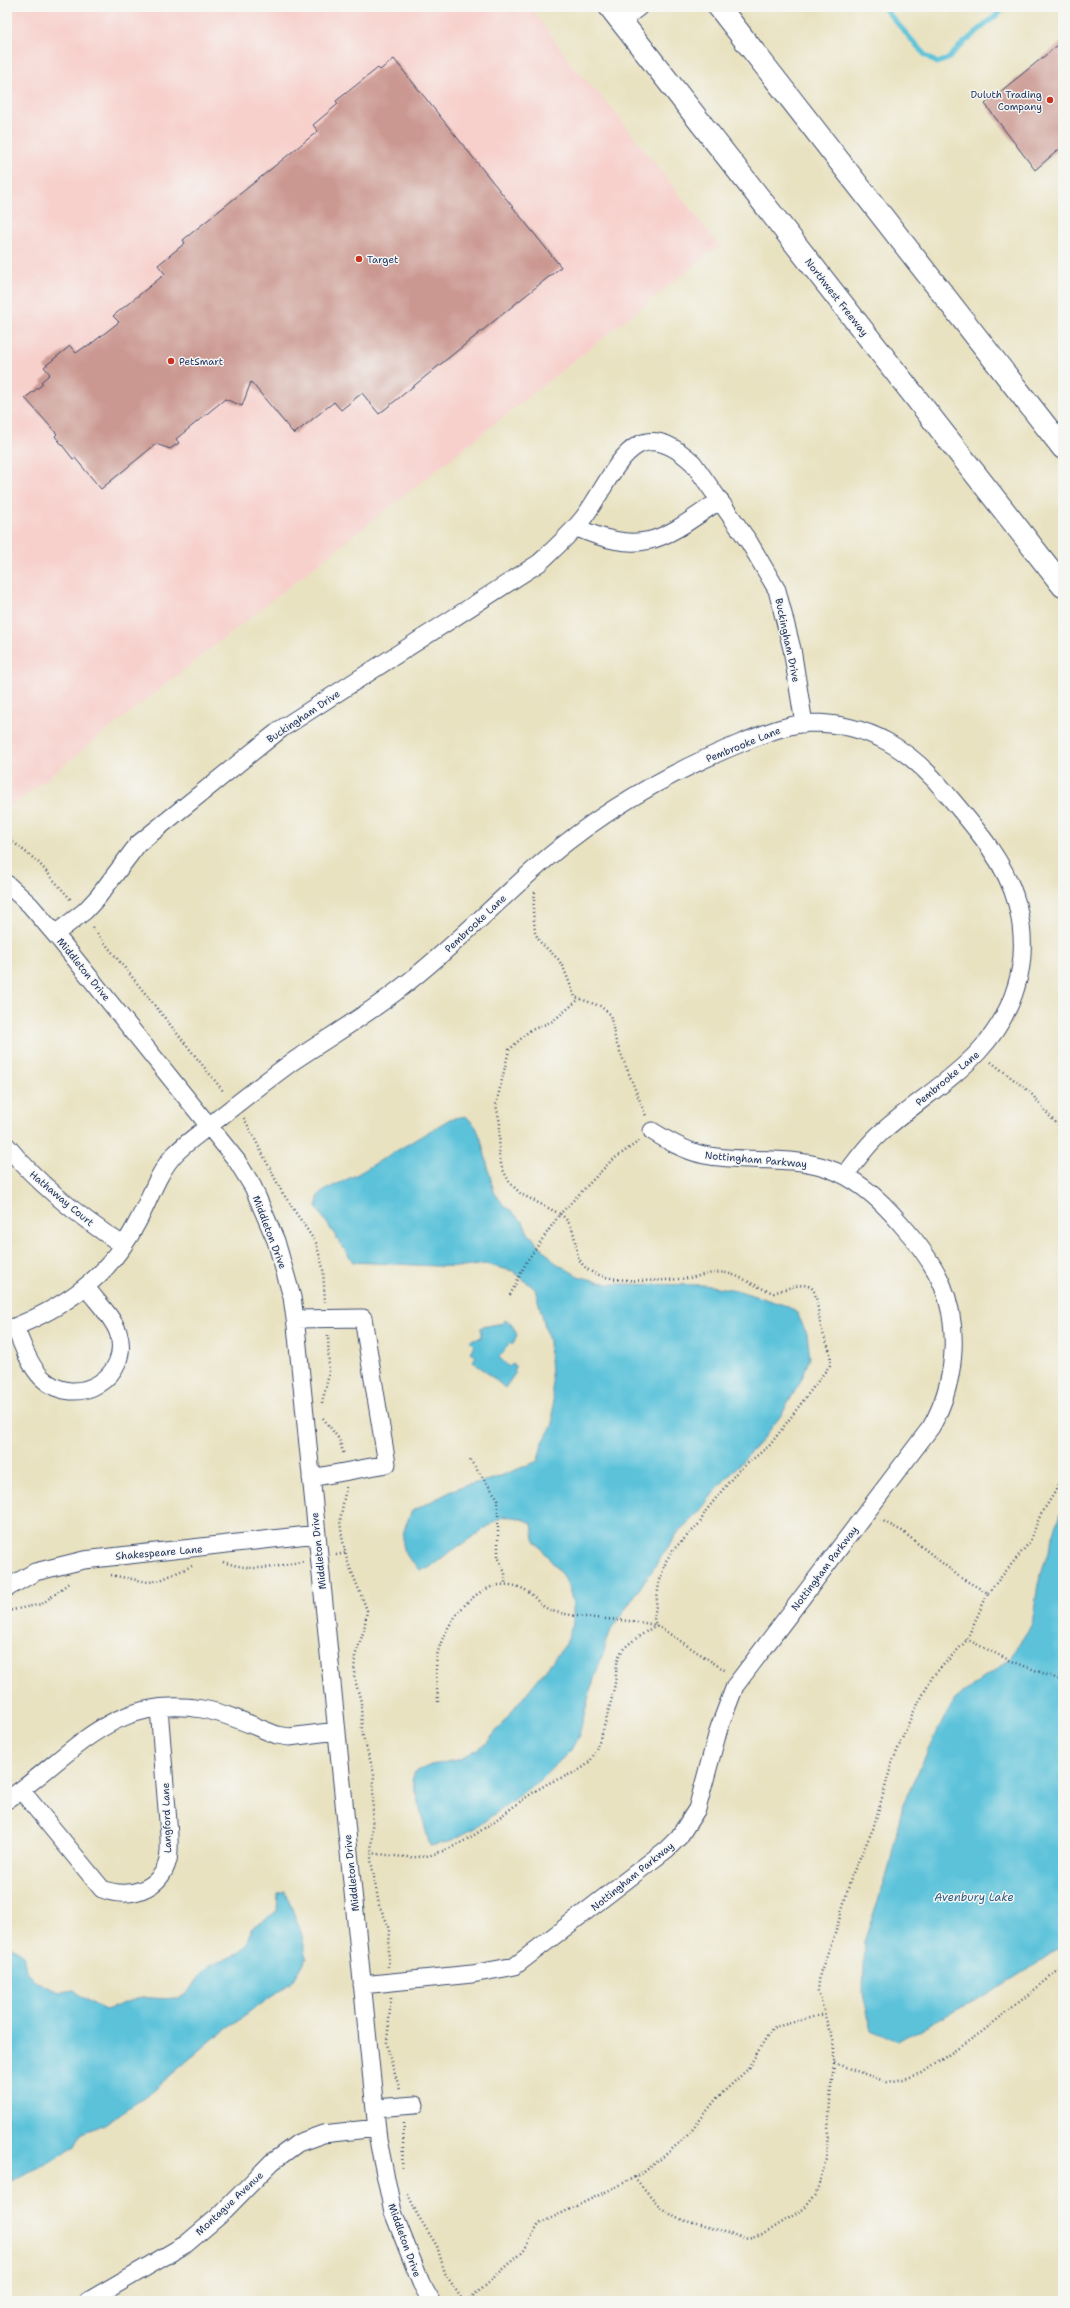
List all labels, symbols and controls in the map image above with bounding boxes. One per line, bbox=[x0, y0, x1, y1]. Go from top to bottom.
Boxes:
place label: Duluth Trading Company bbox=[970, 88, 1042, 113]
marker: Duluth Trading Company bbox=[1045, 95, 1055, 105]
place label: Target bbox=[367, 253, 398, 266]
marker: Target bbox=[354, 254, 364, 264]
street label: Northwest Freeway bbox=[802, 256, 871, 339]
place label: PetSmart bbox=[179, 355, 223, 368]
marker: PetSmart bbox=[166, 356, 176, 366]
street label: Buckingham Drive bbox=[772, 597, 803, 684]
street label: Buckingham Drive bbox=[264, 687, 343, 746]
street label: Pembrooke Lane bbox=[704, 723, 783, 765]
street label: Pembrooke Lane bbox=[442, 891, 509, 955]
street label: Middleton Drive bbox=[54, 935, 113, 1004]
street label: Pembrooke Lane bbox=[913, 1048, 982, 1109]
street label: Nottingham Parkway bbox=[704, 1149, 808, 1170]
street label: Hathaway Court bbox=[27, 1168, 96, 1229]
street label: Middleton Drive bbox=[250, 1194, 290, 1271]
street label: Middleton Drive bbox=[308, 1511, 329, 1590]
street label: Nottingham Parkway bbox=[788, 1523, 861, 1613]
street label: Shakespeare Lane bbox=[115, 1542, 203, 1563]
street label: Langford Lane bbox=[159, 1782, 174, 1853]
street label: Middleton Drive bbox=[341, 1833, 362, 1912]
street label: Nottingham Parkway bbox=[588, 1839, 677, 1914]
water label: Avenbury Lake bbox=[934, 1890, 1014, 1905]
street label: Montague Avenue bbox=[193, 2168, 266, 2238]
street label: Middleton Drive bbox=[385, 2202, 424, 2279]

